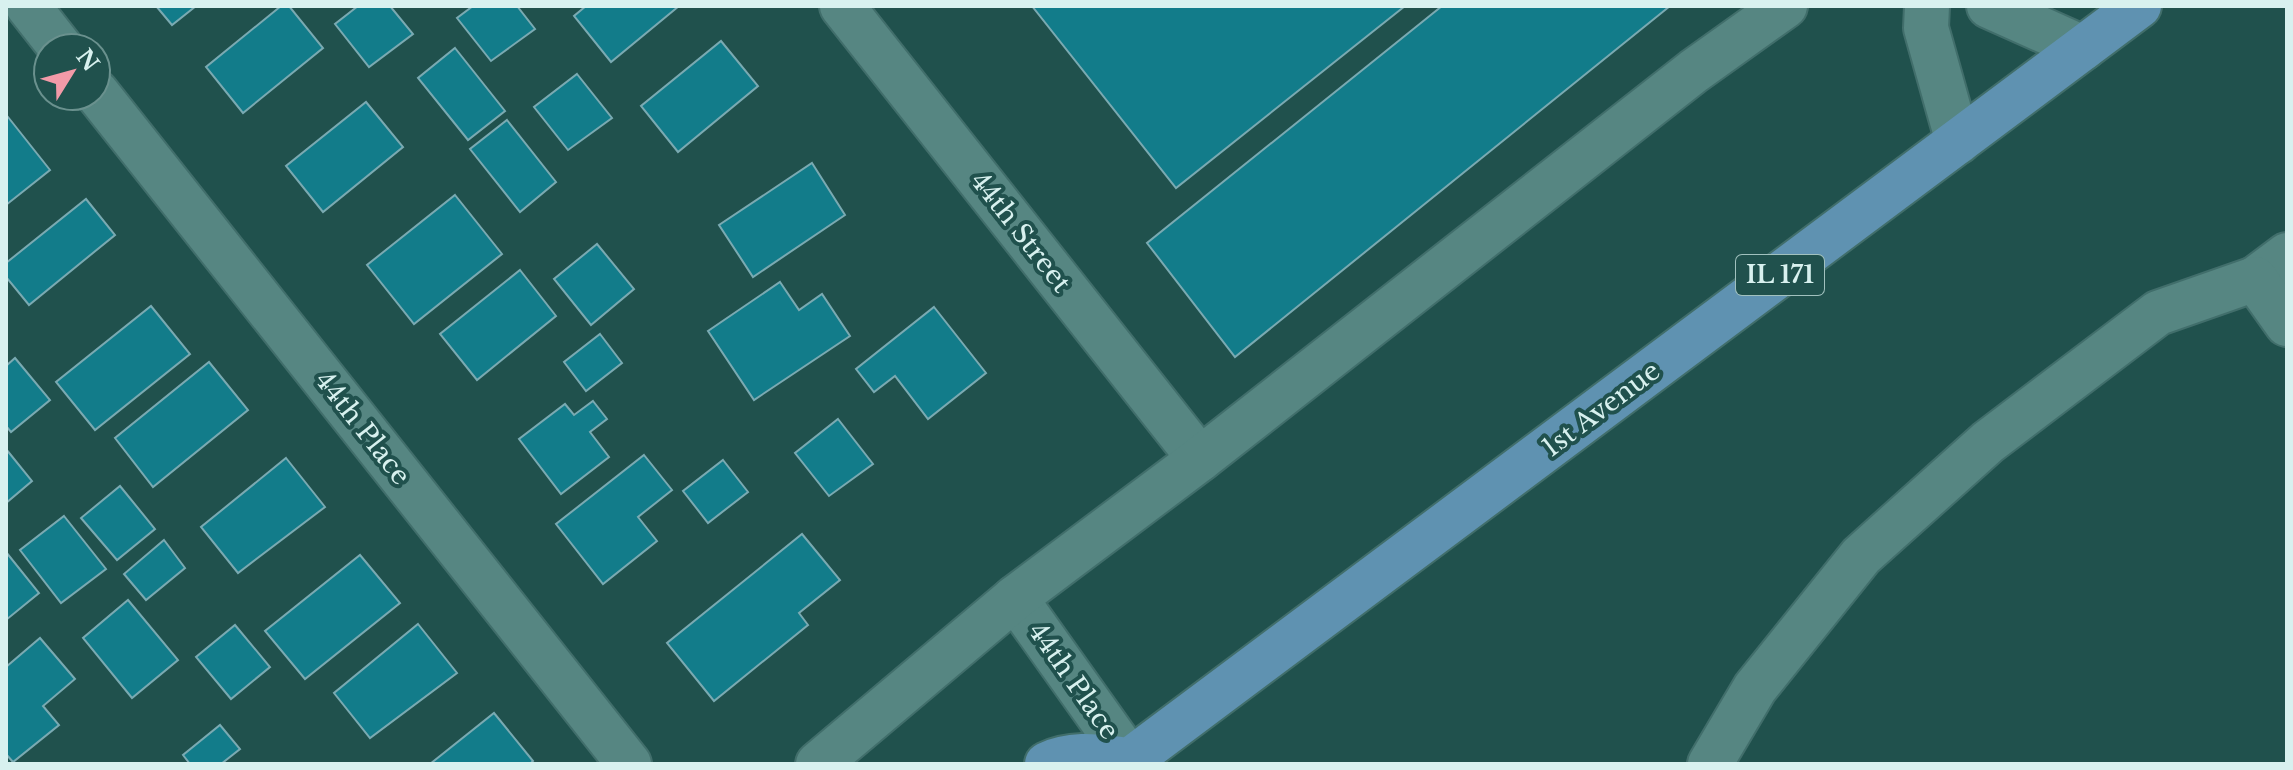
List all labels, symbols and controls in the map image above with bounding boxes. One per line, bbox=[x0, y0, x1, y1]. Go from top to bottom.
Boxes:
north arrow bbox=[32, 32, 112, 112]
text: N bbox=[71, 44, 105, 77]
street label: 44th Street bbox=[964, 165, 1078, 299]
road number: IL 171 bbox=[1736, 255, 1824, 295]
street label: 1st Avenue bbox=[1536, 354, 1666, 464]
street label: 44th Place bbox=[309, 365, 417, 491]
street label: 44th Place bbox=[1022, 616, 1126, 746]

